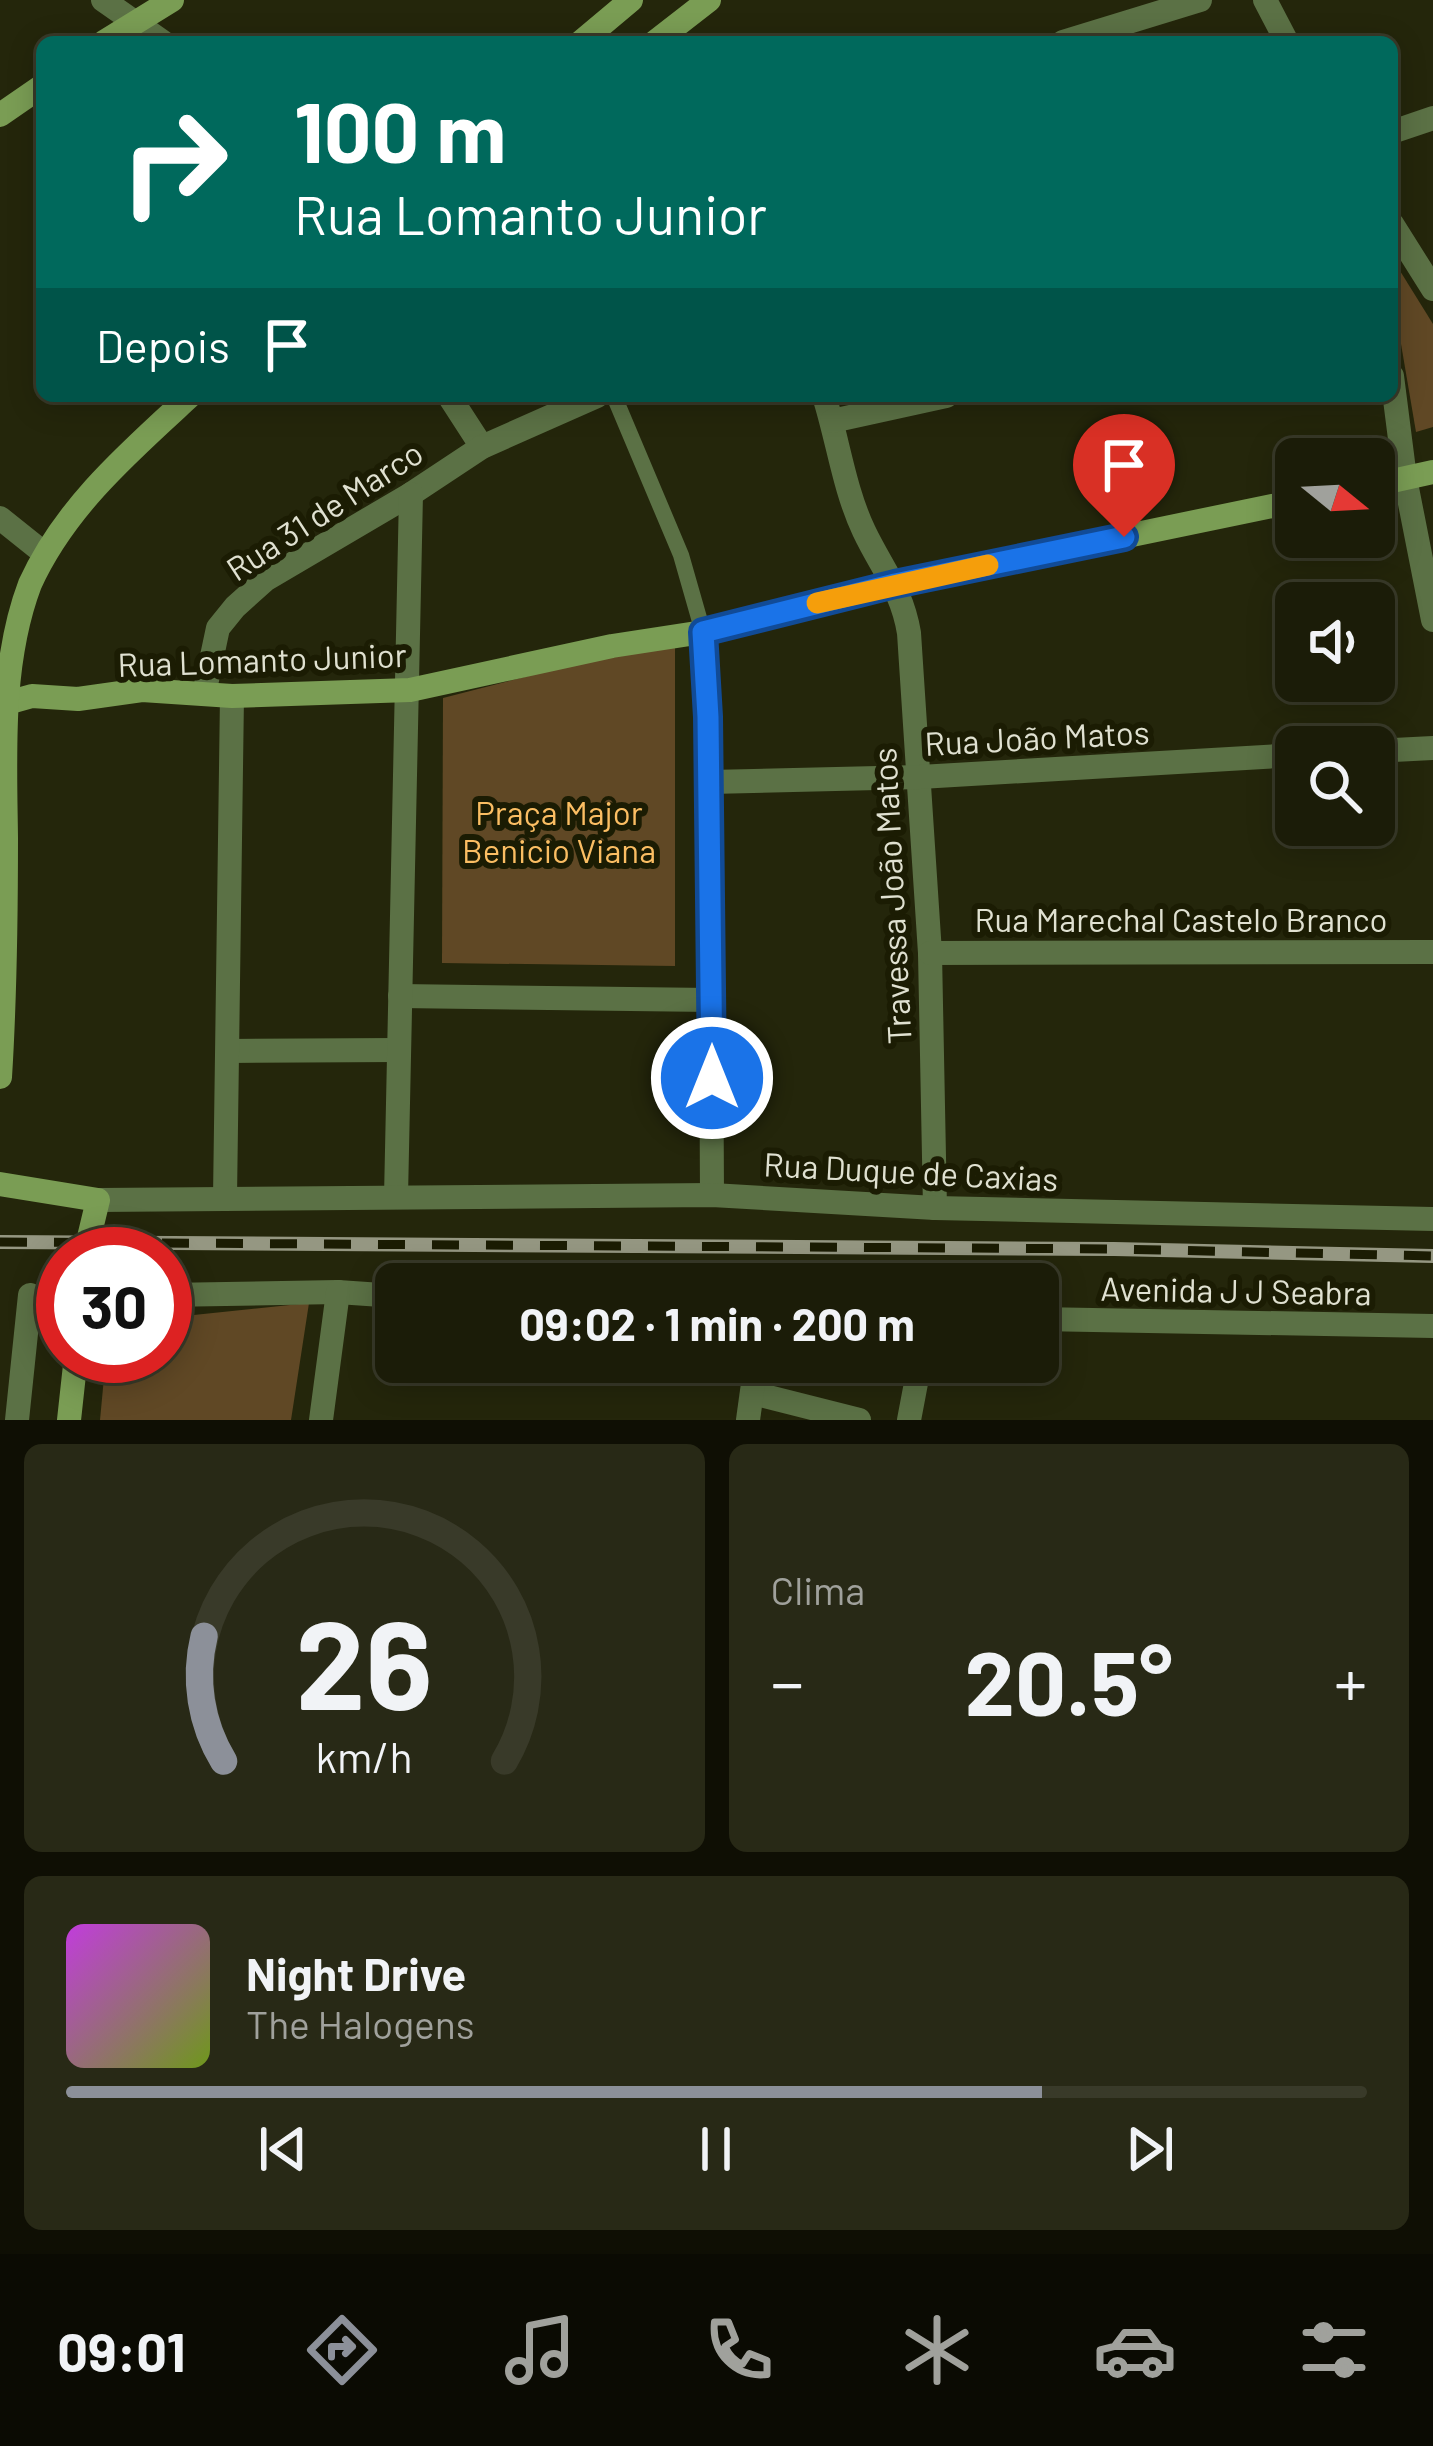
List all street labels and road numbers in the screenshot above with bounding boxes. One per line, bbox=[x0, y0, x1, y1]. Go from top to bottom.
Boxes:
street label: Rua 31 de Marco bbox=[218, 432, 430, 588]
street label: Rua Lomanto Junior bbox=[117, 634, 407, 684]
street label: Rua João Matos bbox=[923, 711, 1151, 763]
street label: Travessa João Matos bbox=[863, 747, 919, 1045]
street label: Rua Marechal Castelo Branco bbox=[974, 899, 1388, 939]
street label: Rua Duque de Caxias bbox=[763, 1143, 1059, 1199]
street label: Avenida J J Seabra bbox=[1100, 1268, 1372, 1312]

